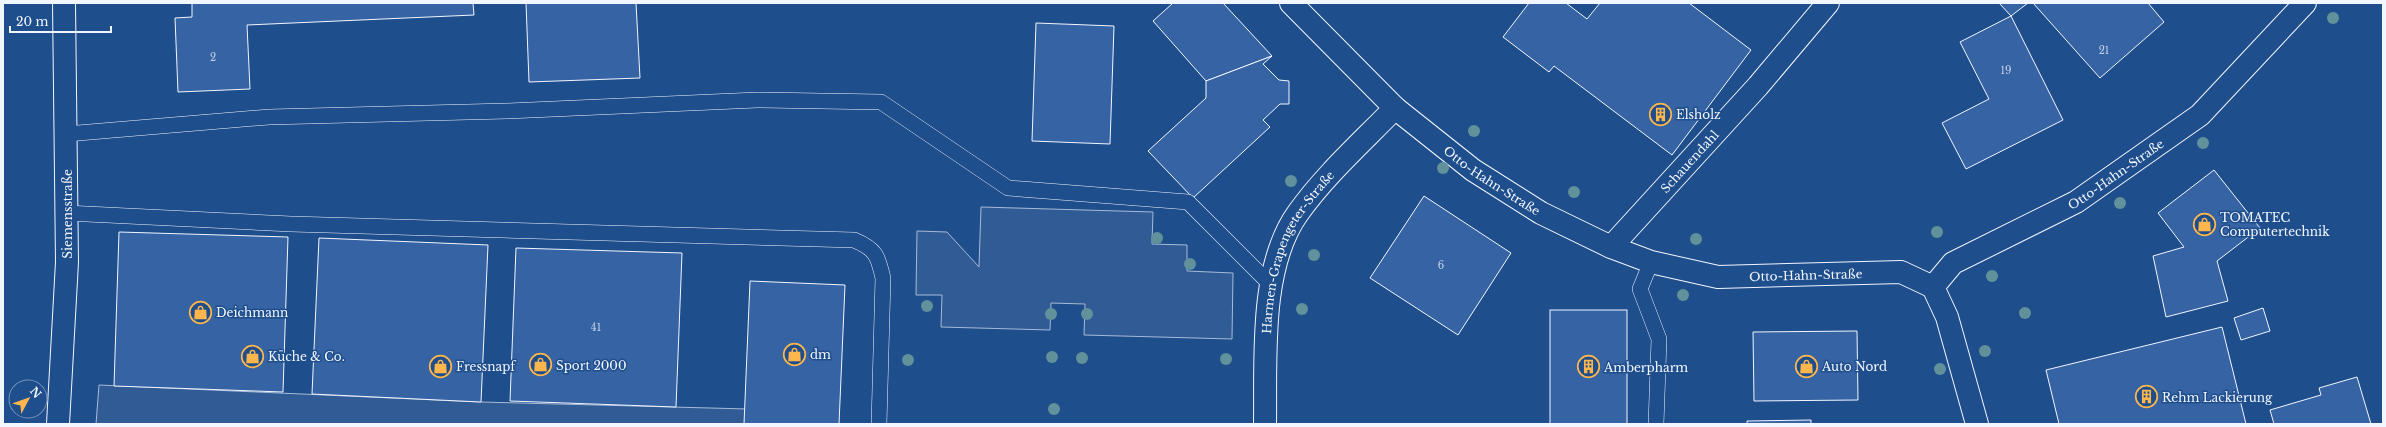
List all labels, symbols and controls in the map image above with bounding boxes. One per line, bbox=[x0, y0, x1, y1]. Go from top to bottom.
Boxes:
scale bar bbox=[10, 8, 111, 34]
text: 20 m bbox=[16, 14, 48, 29]
house number: 21 bbox=[2099, 44, 2109, 57]
house number: 2 bbox=[210, 51, 216, 64]
house number: 19 bbox=[2001, 64, 2011, 77]
building icon: Elsholz bbox=[1647, 101, 1673, 127]
place label: Elsholz bbox=[1676, 107, 1721, 122]
street label: Schauendahl bbox=[1657, 127, 1722, 196]
street label: Otto-Hahn-Straße bbox=[2065, 135, 2166, 212]
street label: Otto-Hahn-Straße bbox=[1441, 142, 1543, 218]
street label: Harmen-Grapengeter-Straße bbox=[1258, 167, 1337, 334]
street label: Siemensstraße bbox=[60, 169, 75, 259]
place label: TOMATEC Computertechnik bbox=[2220, 210, 2330, 239]
shop icon: TOMATEC Computertechnik bbox=[2192, 211, 2218, 237]
house number: 6 bbox=[1438, 259, 1444, 272]
street label: Otto-Hahn-Straße bbox=[1749, 266, 1863, 284]
shop icon: Deichmann bbox=[188, 299, 214, 325]
place label: Deichmann bbox=[216, 305, 288, 320]
house number: 41 bbox=[591, 321, 601, 334]
shop icon: dm bbox=[782, 341, 808, 367]
shop icon: Küche & Co. bbox=[239, 343, 265, 369]
place label: dm bbox=[810, 347, 831, 362]
place label: Küche & Co. bbox=[268, 349, 345, 364]
shop icon: Sport 2000 bbox=[527, 352, 553, 378]
shop icon: Fressnapf bbox=[427, 353, 453, 379]
shop icon: Auto Nord bbox=[1793, 353, 1819, 379]
building icon: Amberpharm bbox=[1576, 354, 1602, 380]
place label: Sport 2000 bbox=[556, 358, 626, 373]
place label: Fressnapf bbox=[456, 359, 517, 374]
place label: Auto Nord bbox=[1821, 359, 1887, 374]
place label: Amberpharm bbox=[1603, 360, 1688, 375]
north arrow bbox=[8, 379, 48, 419]
text: N bbox=[27, 384, 45, 401]
building icon: Rehm Lackierung bbox=[2133, 384, 2159, 410]
place label: Rehm Lackierung bbox=[2162, 390, 2273, 405]

